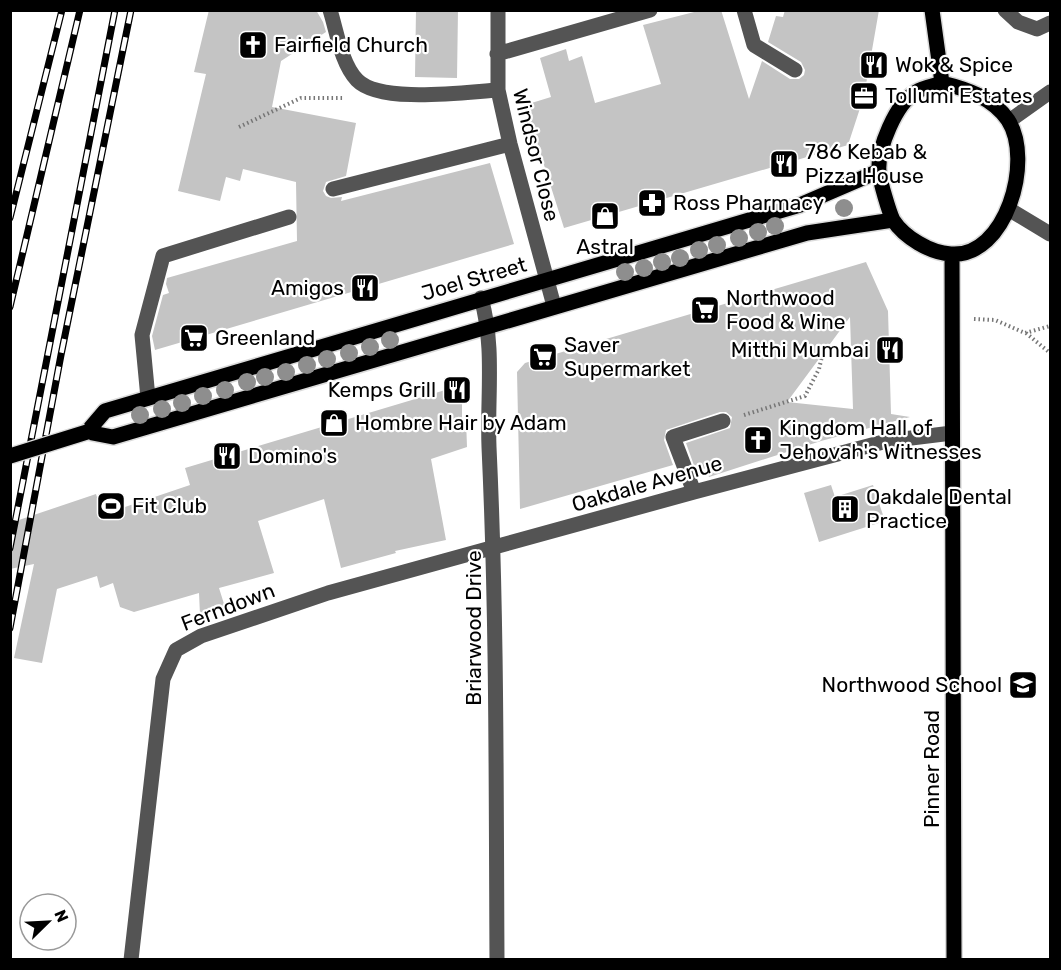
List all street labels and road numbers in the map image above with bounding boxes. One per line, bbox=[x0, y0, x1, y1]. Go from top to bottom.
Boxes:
street label: Windsor Close bbox=[508, 86, 565, 224]
street label: Joel Street bbox=[418, 252, 529, 305]
street label: Oakdale Avenue bbox=[569, 450, 725, 517]
street label: Briarwood Drive bbox=[461, 550, 486, 706]
street label: Ferndown bbox=[177, 577, 278, 636]
street label: Pinner Road bbox=[919, 710, 944, 828]

